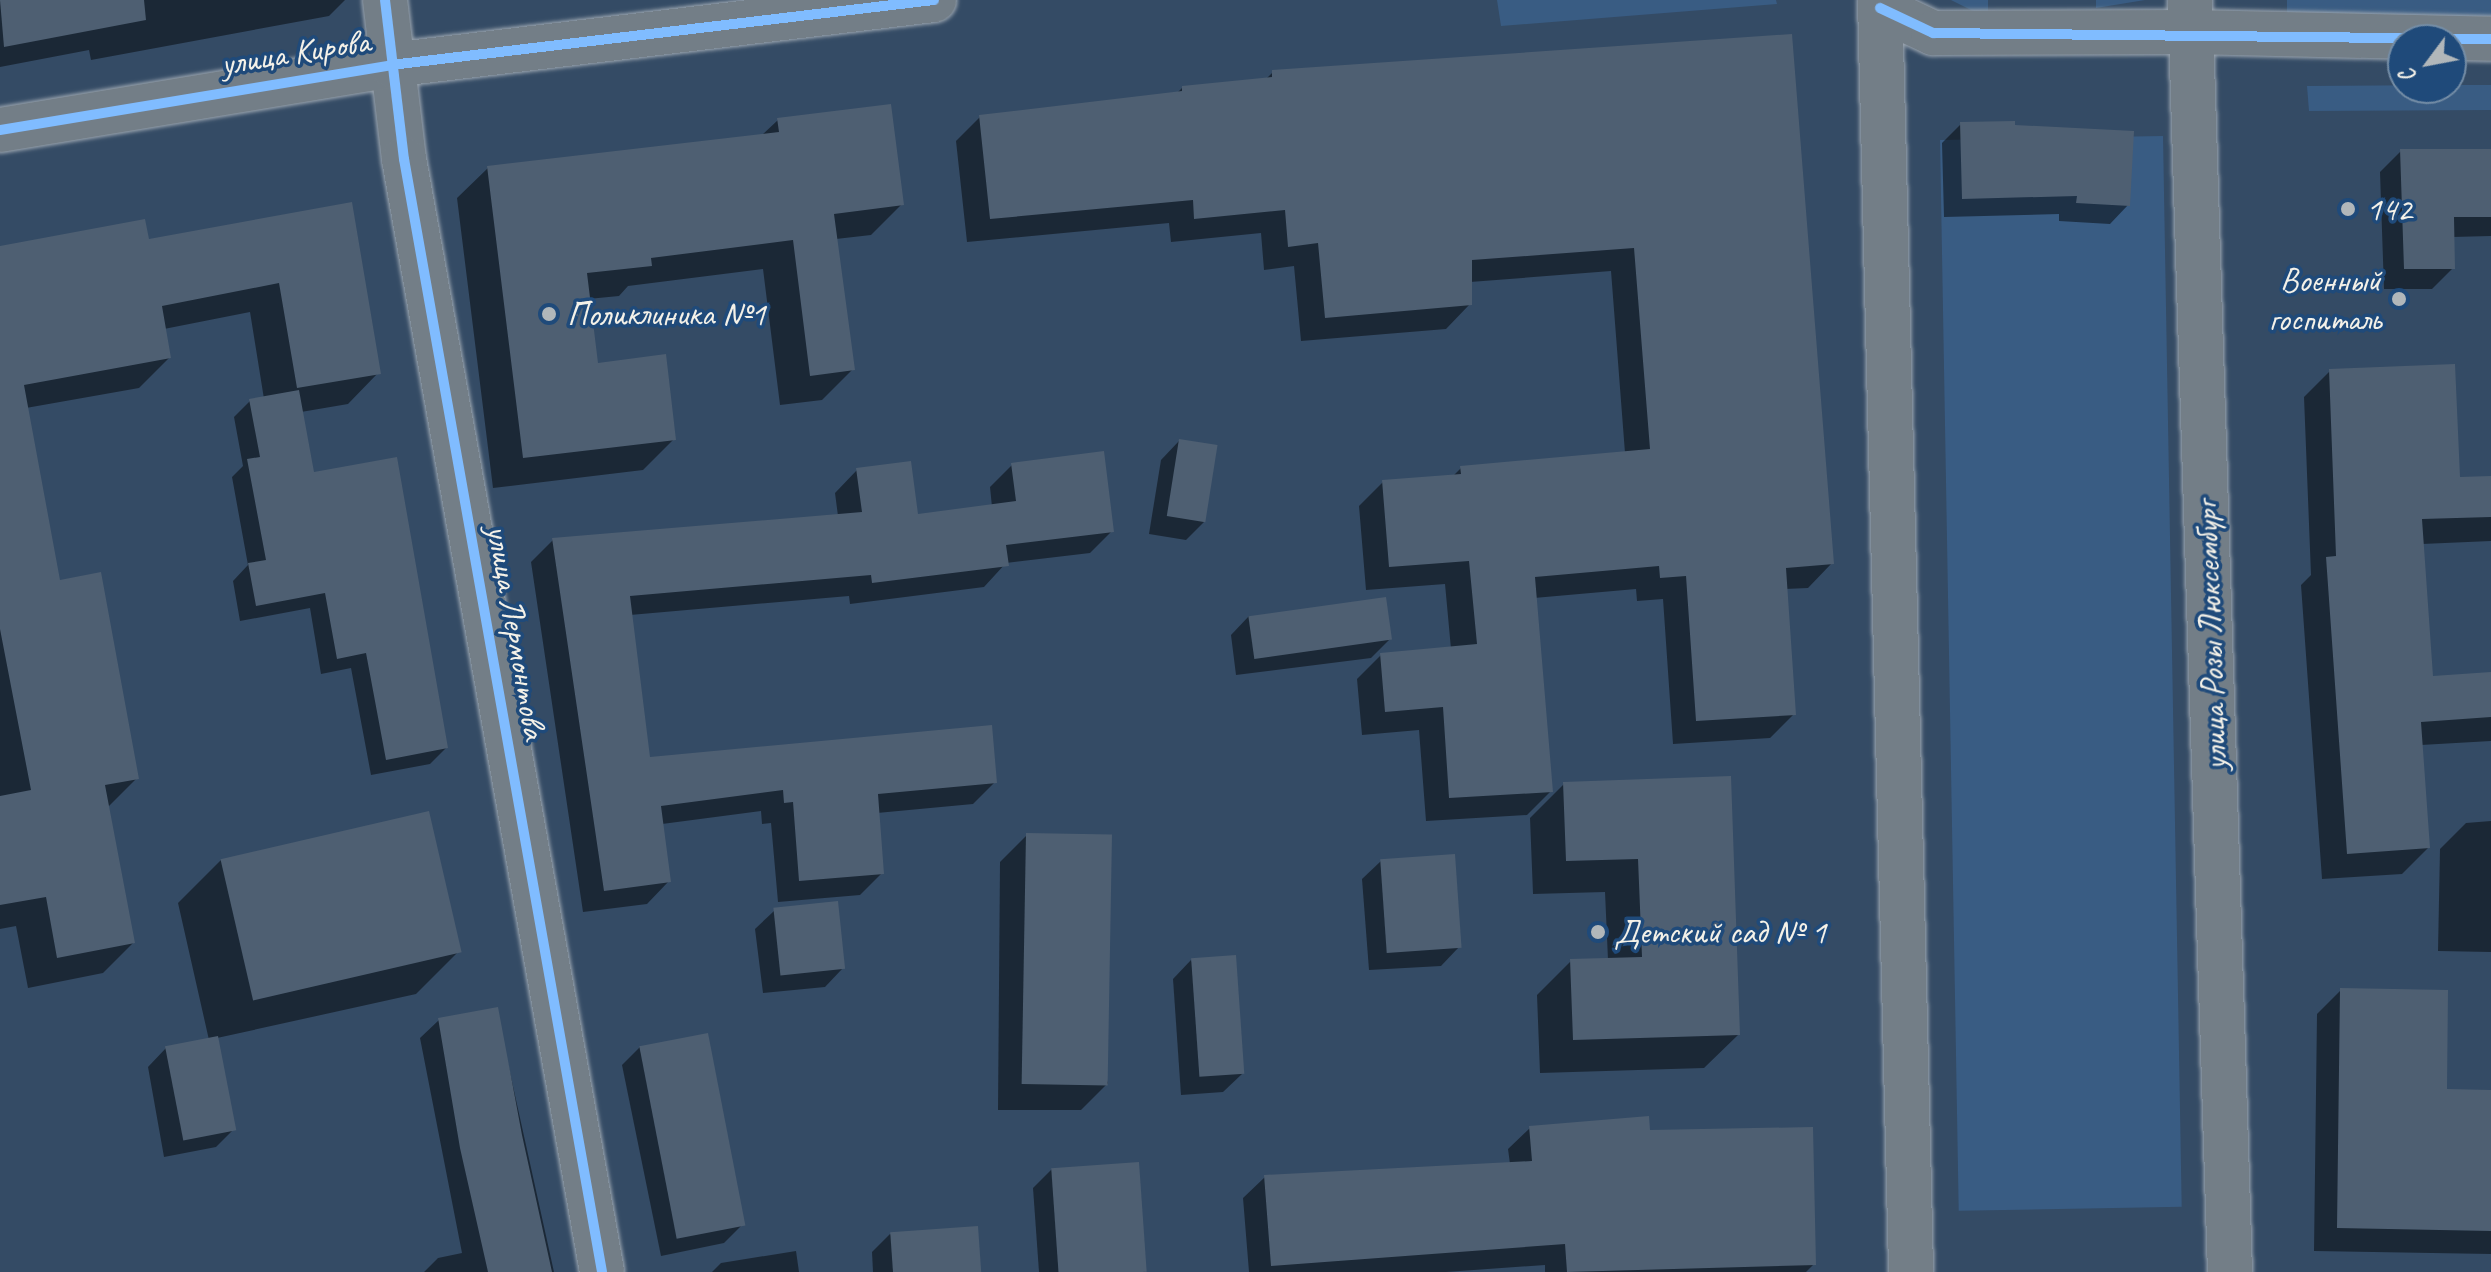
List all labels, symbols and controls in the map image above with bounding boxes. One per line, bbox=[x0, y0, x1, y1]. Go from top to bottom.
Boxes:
street label: улица Кирова bbox=[218, 20, 372, 84]
north arrow bbox=[2387, 24, 2467, 104]
text: С bbox=[2394, 64, 2423, 88]
place label: 142 bbox=[2366, 189, 2412, 229]
marker: 142 bbox=[2337, 198, 2359, 220]
place label: Военный госпиталь bbox=[2269, 259, 2381, 338]
marker: Военный госпиталь bbox=[2388, 288, 2410, 310]
place label: Поликлиника №1 bbox=[567, 294, 766, 334]
marker: Поликлиника №1 bbox=[538, 303, 560, 325]
street label: улица Розы Люксембург bbox=[2185, 500, 2235, 772]
street label: улица Лермонтова bbox=[478, 522, 556, 742]
place label: Детский сад № 1 bbox=[1614, 912, 1826, 952]
marker: Детский сад № 1 bbox=[1589, 923, 1607, 941]

